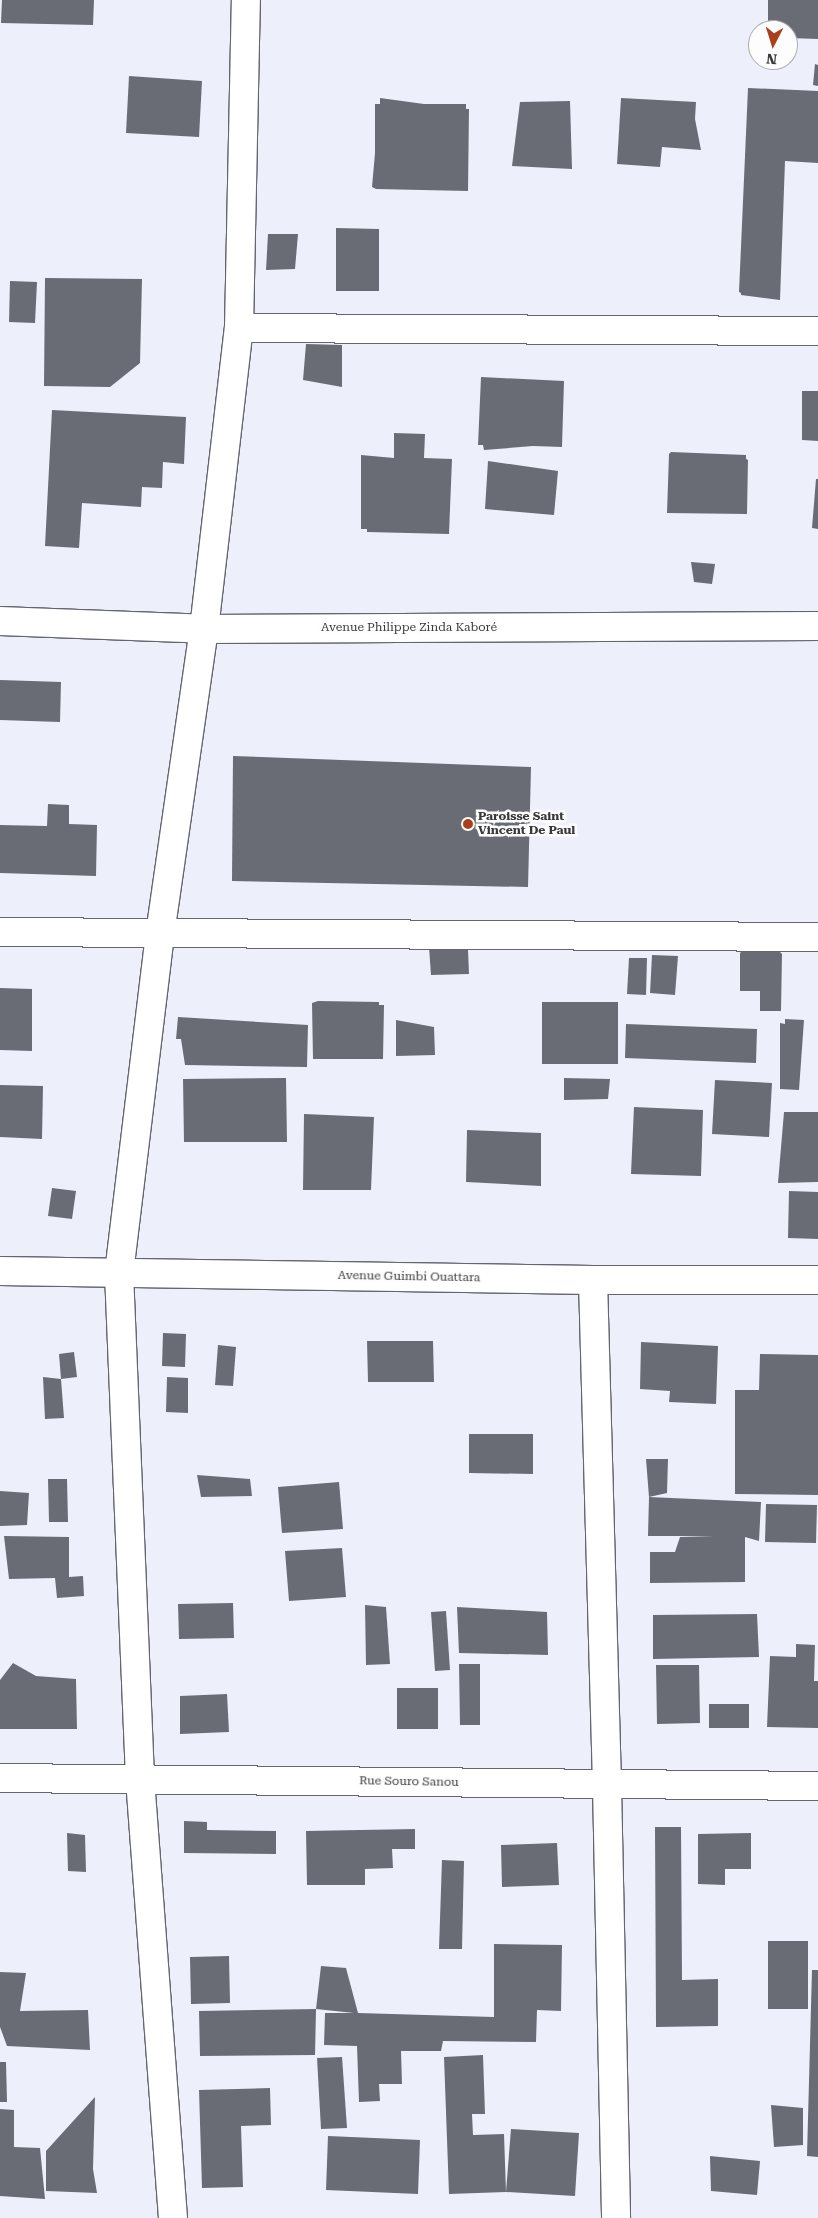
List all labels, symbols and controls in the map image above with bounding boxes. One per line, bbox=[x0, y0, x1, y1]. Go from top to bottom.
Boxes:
north arrow bbox=[748, 20, 798, 70]
text: N bbox=[766, 51, 778, 67]
street label: Avenue Philippe Zinda Kaboré bbox=[321, 621, 497, 635]
place label: Paroisse Saint Vincent De Paul bbox=[478, 810, 575, 838]
marker: Paroisse Saint Vincent De Paul bbox=[462, 818, 474, 830]
street label: Avenue Guimbi Ouattara bbox=[338, 1269, 480, 1285]
street label: Rue Souro Sanou bbox=[359, 1774, 459, 1790]

